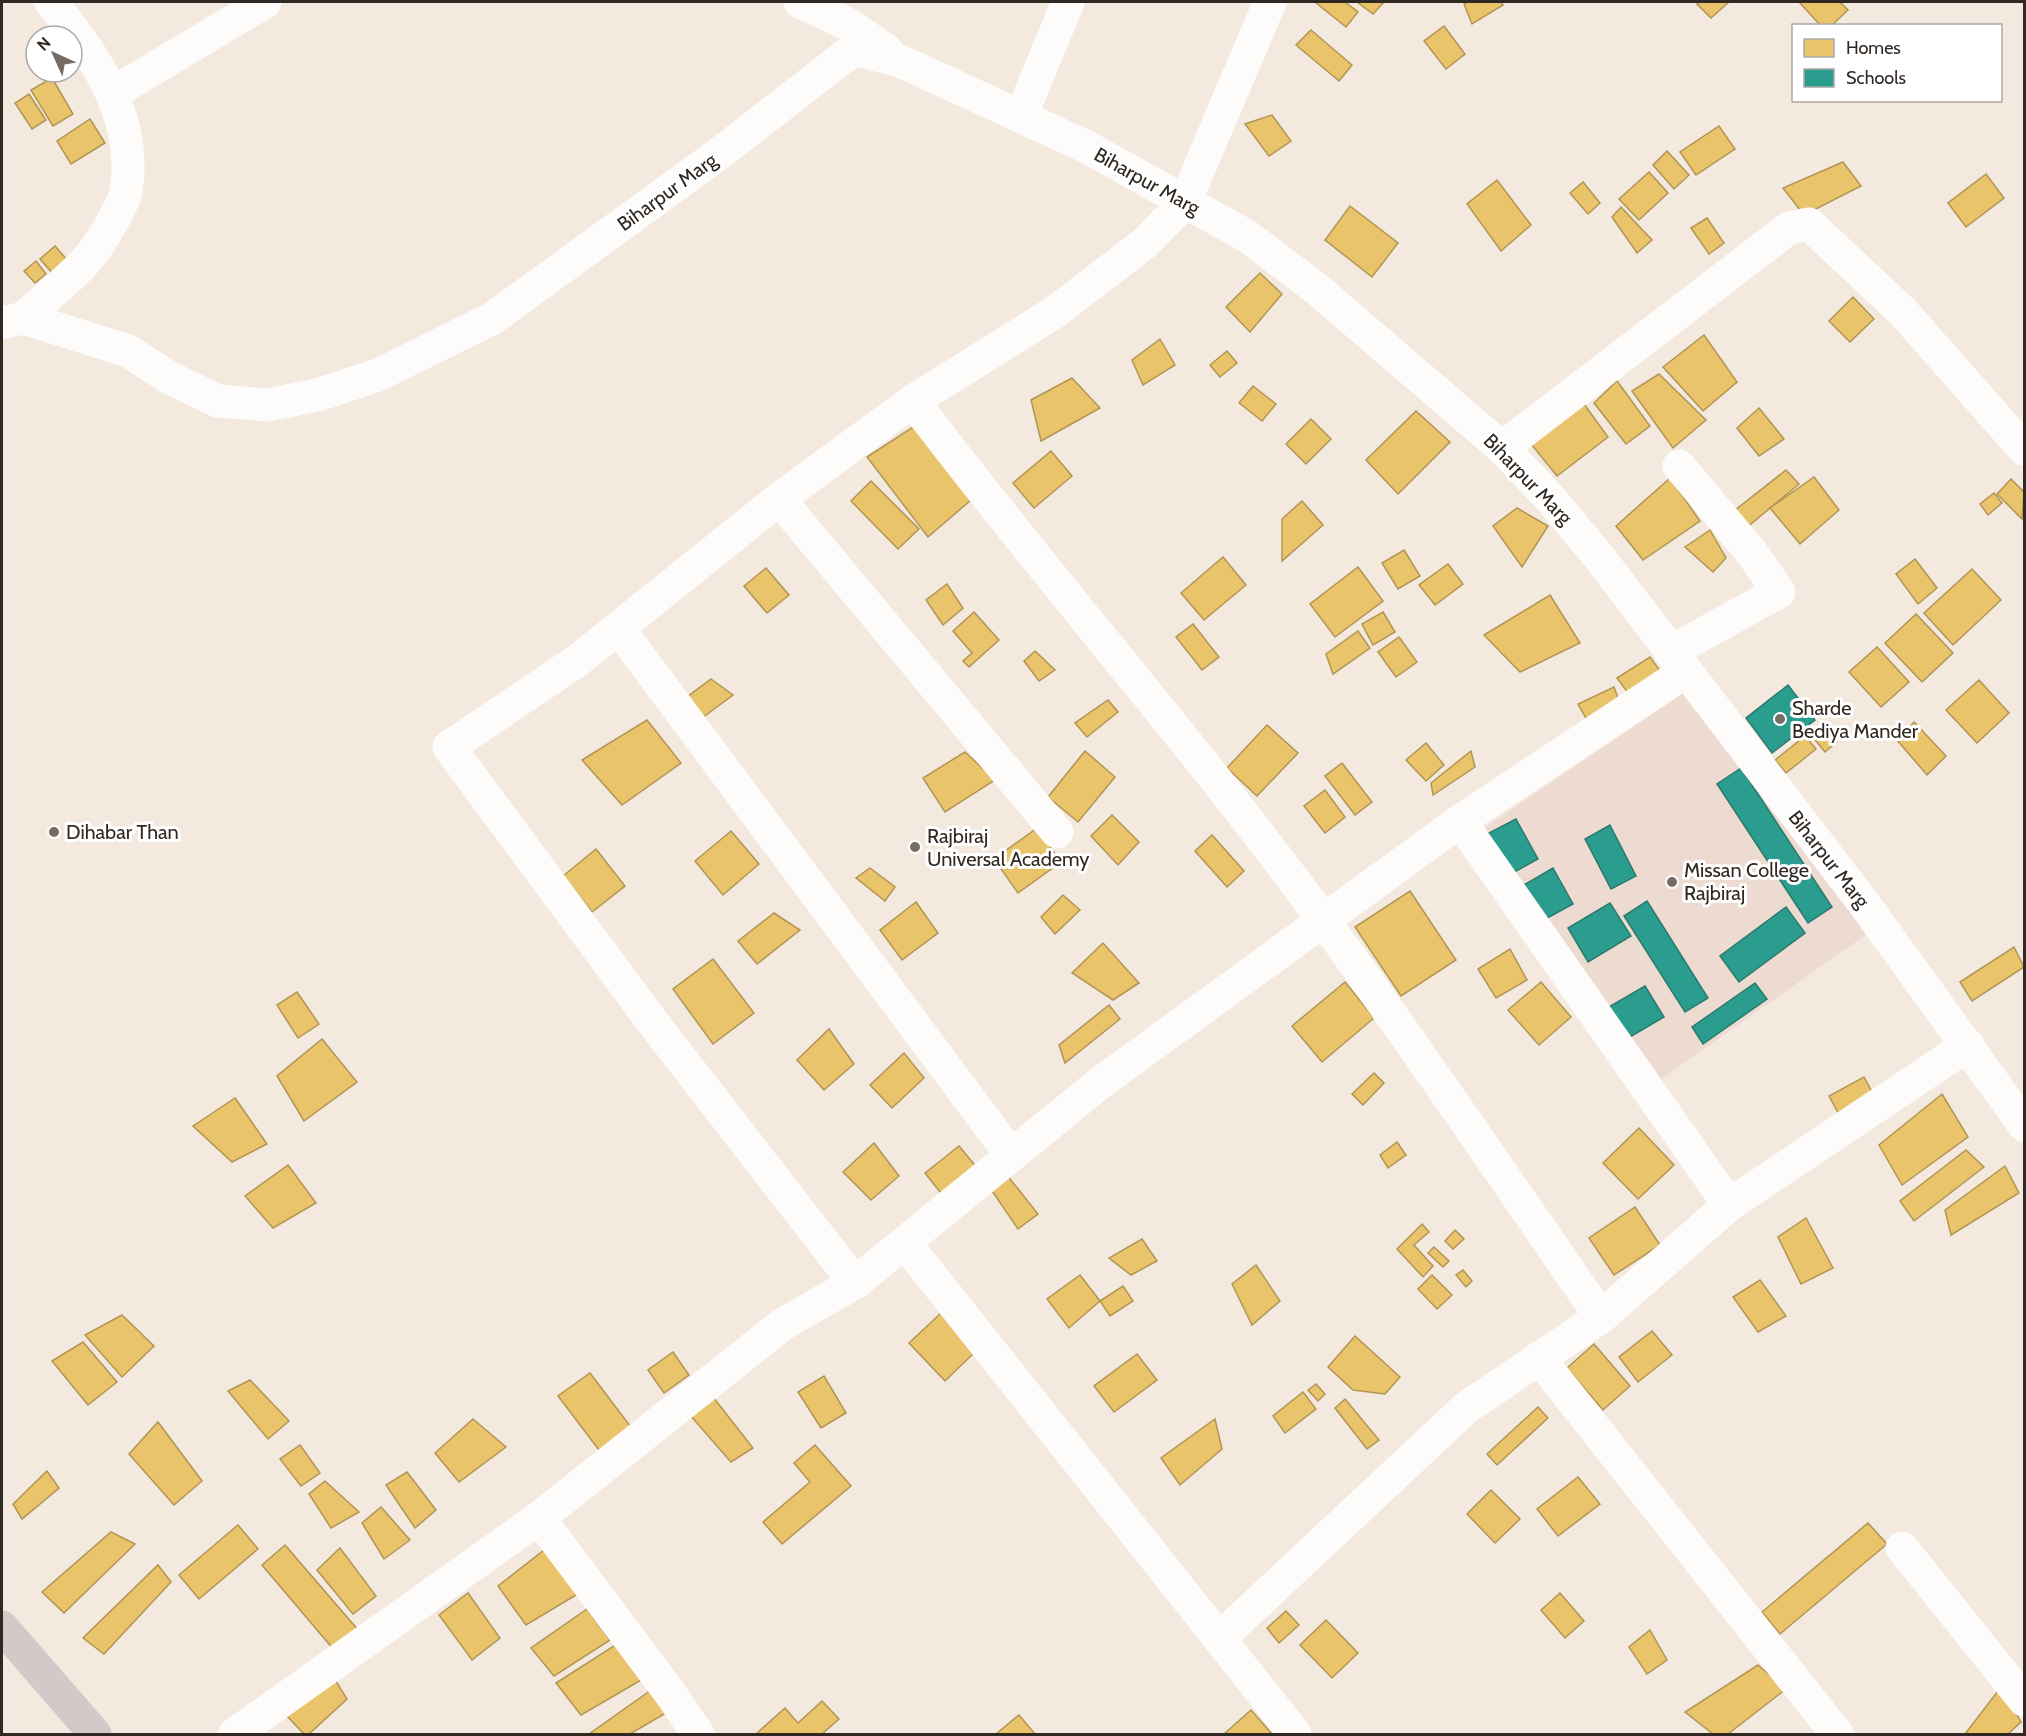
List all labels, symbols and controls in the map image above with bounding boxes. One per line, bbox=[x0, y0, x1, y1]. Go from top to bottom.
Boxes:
north arrow bbox=[24, 24, 84, 84]
legend bbox=[1792, 24, 2002, 102]
text: N bbox=[33, 33, 54, 54]
text: Homes bbox=[1846, 37, 1901, 59]
text: Schools bbox=[1846, 67, 1906, 89]
street label: Biharpur Marg bbox=[1090, 142, 1205, 220]
street label: Biharpur Marg bbox=[613, 147, 722, 236]
street label: Biharpur Marg bbox=[1479, 429, 1578, 530]
place label: Sharde Bediya Mander bbox=[1792, 696, 1919, 743]
marker: Sharde Bediya Mander bbox=[1773, 712, 1787, 726]
street label: Biharpur Marg bbox=[1783, 805, 1875, 913]
place label: Dihabar Than bbox=[66, 820, 179, 844]
place label: Rajbiraj Universal Academy bbox=[927, 824, 1089, 871]
marker: Dihabar Than bbox=[47, 825, 61, 839]
marker: Rajbiraj Universal Academy bbox=[908, 840, 922, 854]
place label: Missan College Rajbiraj bbox=[1684, 858, 1809, 905]
marker: Missan College Rajbiraj bbox=[1665, 875, 1679, 889]

